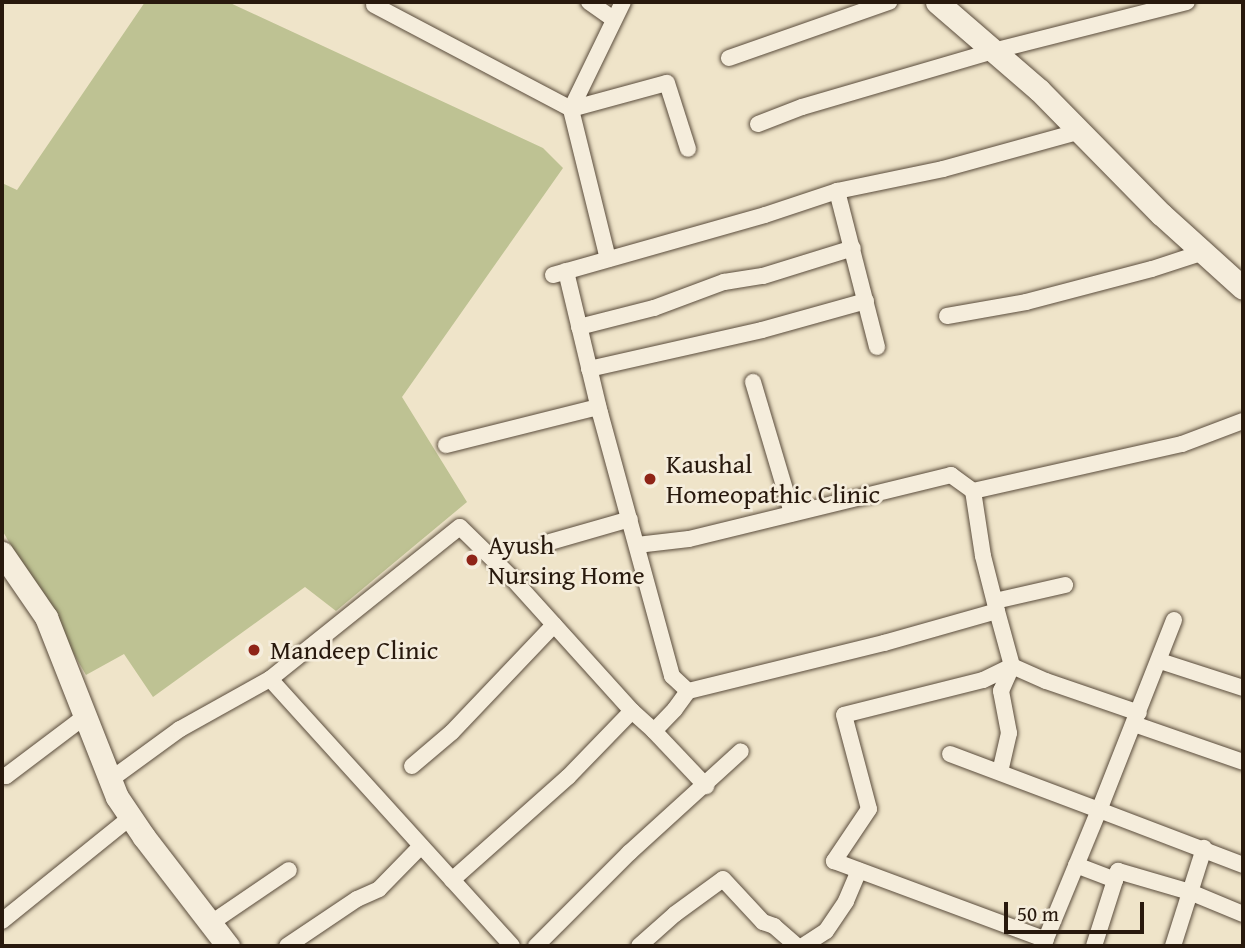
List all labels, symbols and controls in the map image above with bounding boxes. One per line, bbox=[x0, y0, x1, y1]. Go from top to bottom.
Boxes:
place label: Kaushal Homeopathic Clinic bbox=[666, 448, 880, 510]
marker: Kaushal Homeopathic Clinic bbox=[640, 469, 660, 489]
place label: Ayush Nursing Home bbox=[488, 529, 645, 590]
marker: Ayush Nursing Home bbox=[462, 550, 482, 570]
place label: Mandeep Clinic bbox=[270, 634, 438, 666]
marker: Mandeep Clinic bbox=[244, 640, 264, 660]
scale bar bbox=[1007, 888, 1147, 932]
text: 50 m bbox=[1017, 898, 1059, 929]

